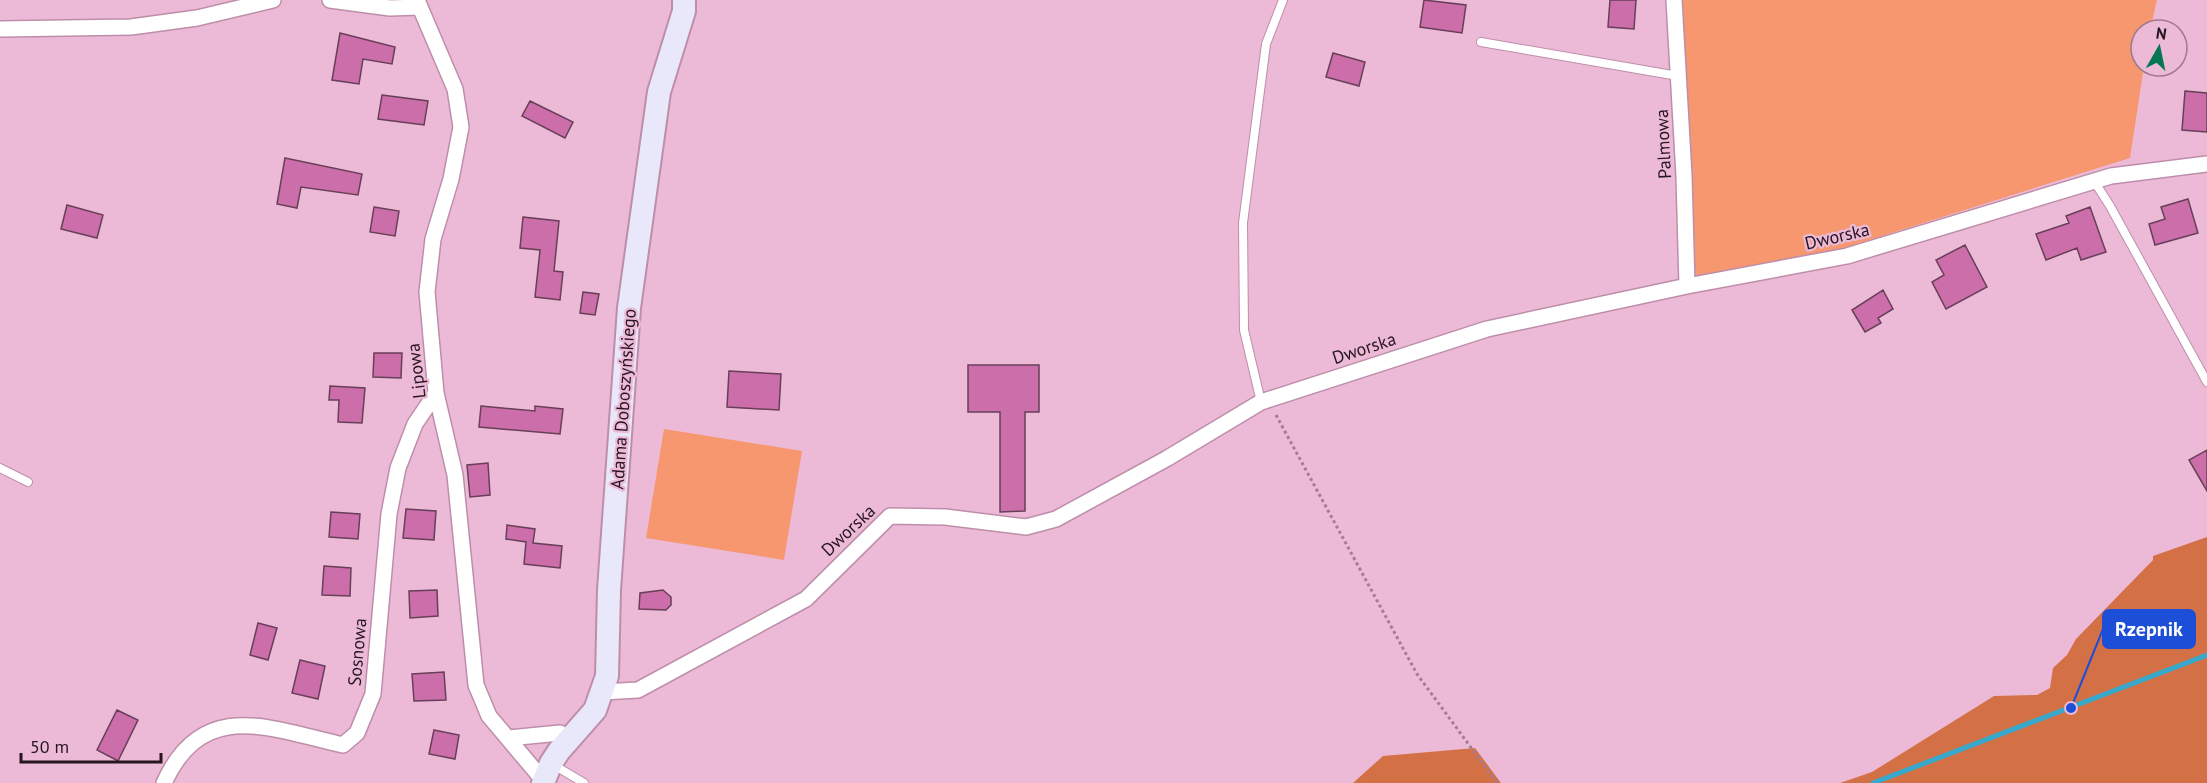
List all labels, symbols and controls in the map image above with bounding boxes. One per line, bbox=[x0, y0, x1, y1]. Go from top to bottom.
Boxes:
north arrow bbox=[2129, 18, 2189, 78]
text: N bbox=[2155, 22, 2168, 44]
street label: Palmowa bbox=[1650, 109, 1676, 179]
street label: Dworska bbox=[1802, 217, 1872, 255]
street label: Adama Doboszyńskiego bbox=[605, 308, 641, 490]
street label: Dworska bbox=[1329, 327, 1399, 369]
street label: Lipowa bbox=[401, 342, 431, 400]
street label: Dworska bbox=[816, 499, 880, 561]
callout: Rzepnik bbox=[2103, 610, 2195, 648]
text: Rzepnik bbox=[2115, 616, 2183, 642]
street label: Sosnowa bbox=[343, 617, 371, 687]
scale bar bbox=[21, 726, 160, 764]
text: 50 m bbox=[30, 735, 69, 758]

